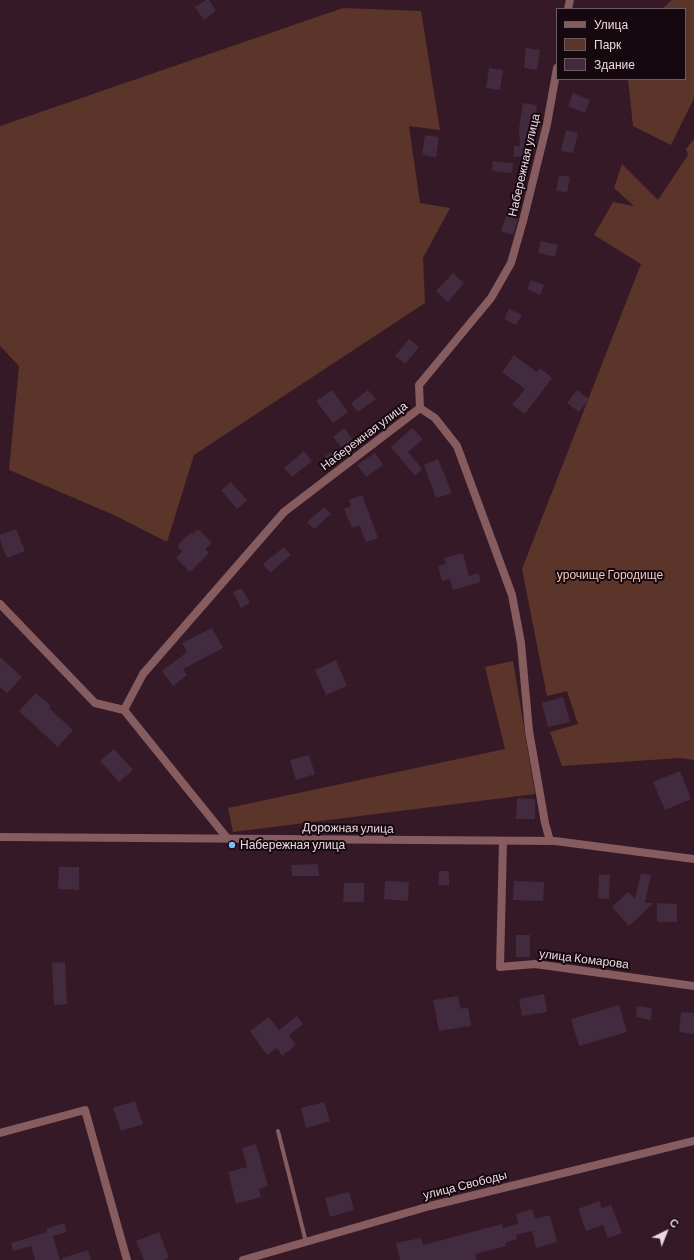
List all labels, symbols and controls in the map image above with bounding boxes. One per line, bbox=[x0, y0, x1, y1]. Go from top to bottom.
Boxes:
legend bbox=[556, 8, 686, 80]
text: Улица bbox=[594, 17, 628, 31]
text: Парк bbox=[594, 37, 621, 51]
text: Здание bbox=[594, 57, 635, 71]
street label: Набережная улица bbox=[505, 112, 543, 218]
street label: Набережная улица bbox=[318, 399, 410, 473]
park label: урочище Городище bbox=[557, 568, 663, 582]
street label: Дорожная улица bbox=[302, 820, 394, 836]
place label: Набережная улица bbox=[240, 838, 345, 852]
marker: Набережная улица bbox=[227, 840, 237, 850]
street label: улица Комарова bbox=[538, 946, 630, 972]
street label: улица Свободы bbox=[422, 1168, 508, 1202]
north arrow bbox=[646, 1212, 686, 1252]
text: С bbox=[667, 1215, 682, 1230]

